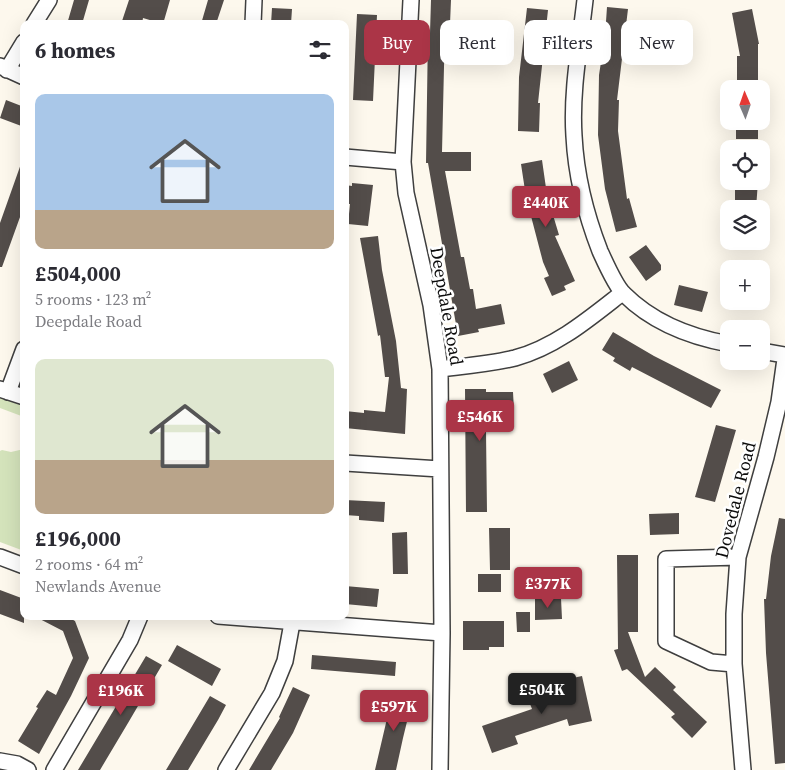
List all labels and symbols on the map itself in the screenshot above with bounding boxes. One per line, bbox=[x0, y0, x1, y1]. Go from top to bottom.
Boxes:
north arrow bbox=[720, 80, 770, 130]
pin: £440K bbox=[511, 186, 581, 228]
street label: Deepdale Road bbox=[424, 245, 470, 367]
pin: £546K bbox=[445, 400, 515, 442]
street label: Dovedale Road bbox=[708, 439, 762, 561]
pin: £377K bbox=[513, 566, 583, 609]
pin: £504K bbox=[507, 672, 577, 715]
pin: £196K bbox=[86, 674, 156, 716]
pin: £597K bbox=[359, 690, 429, 732]

